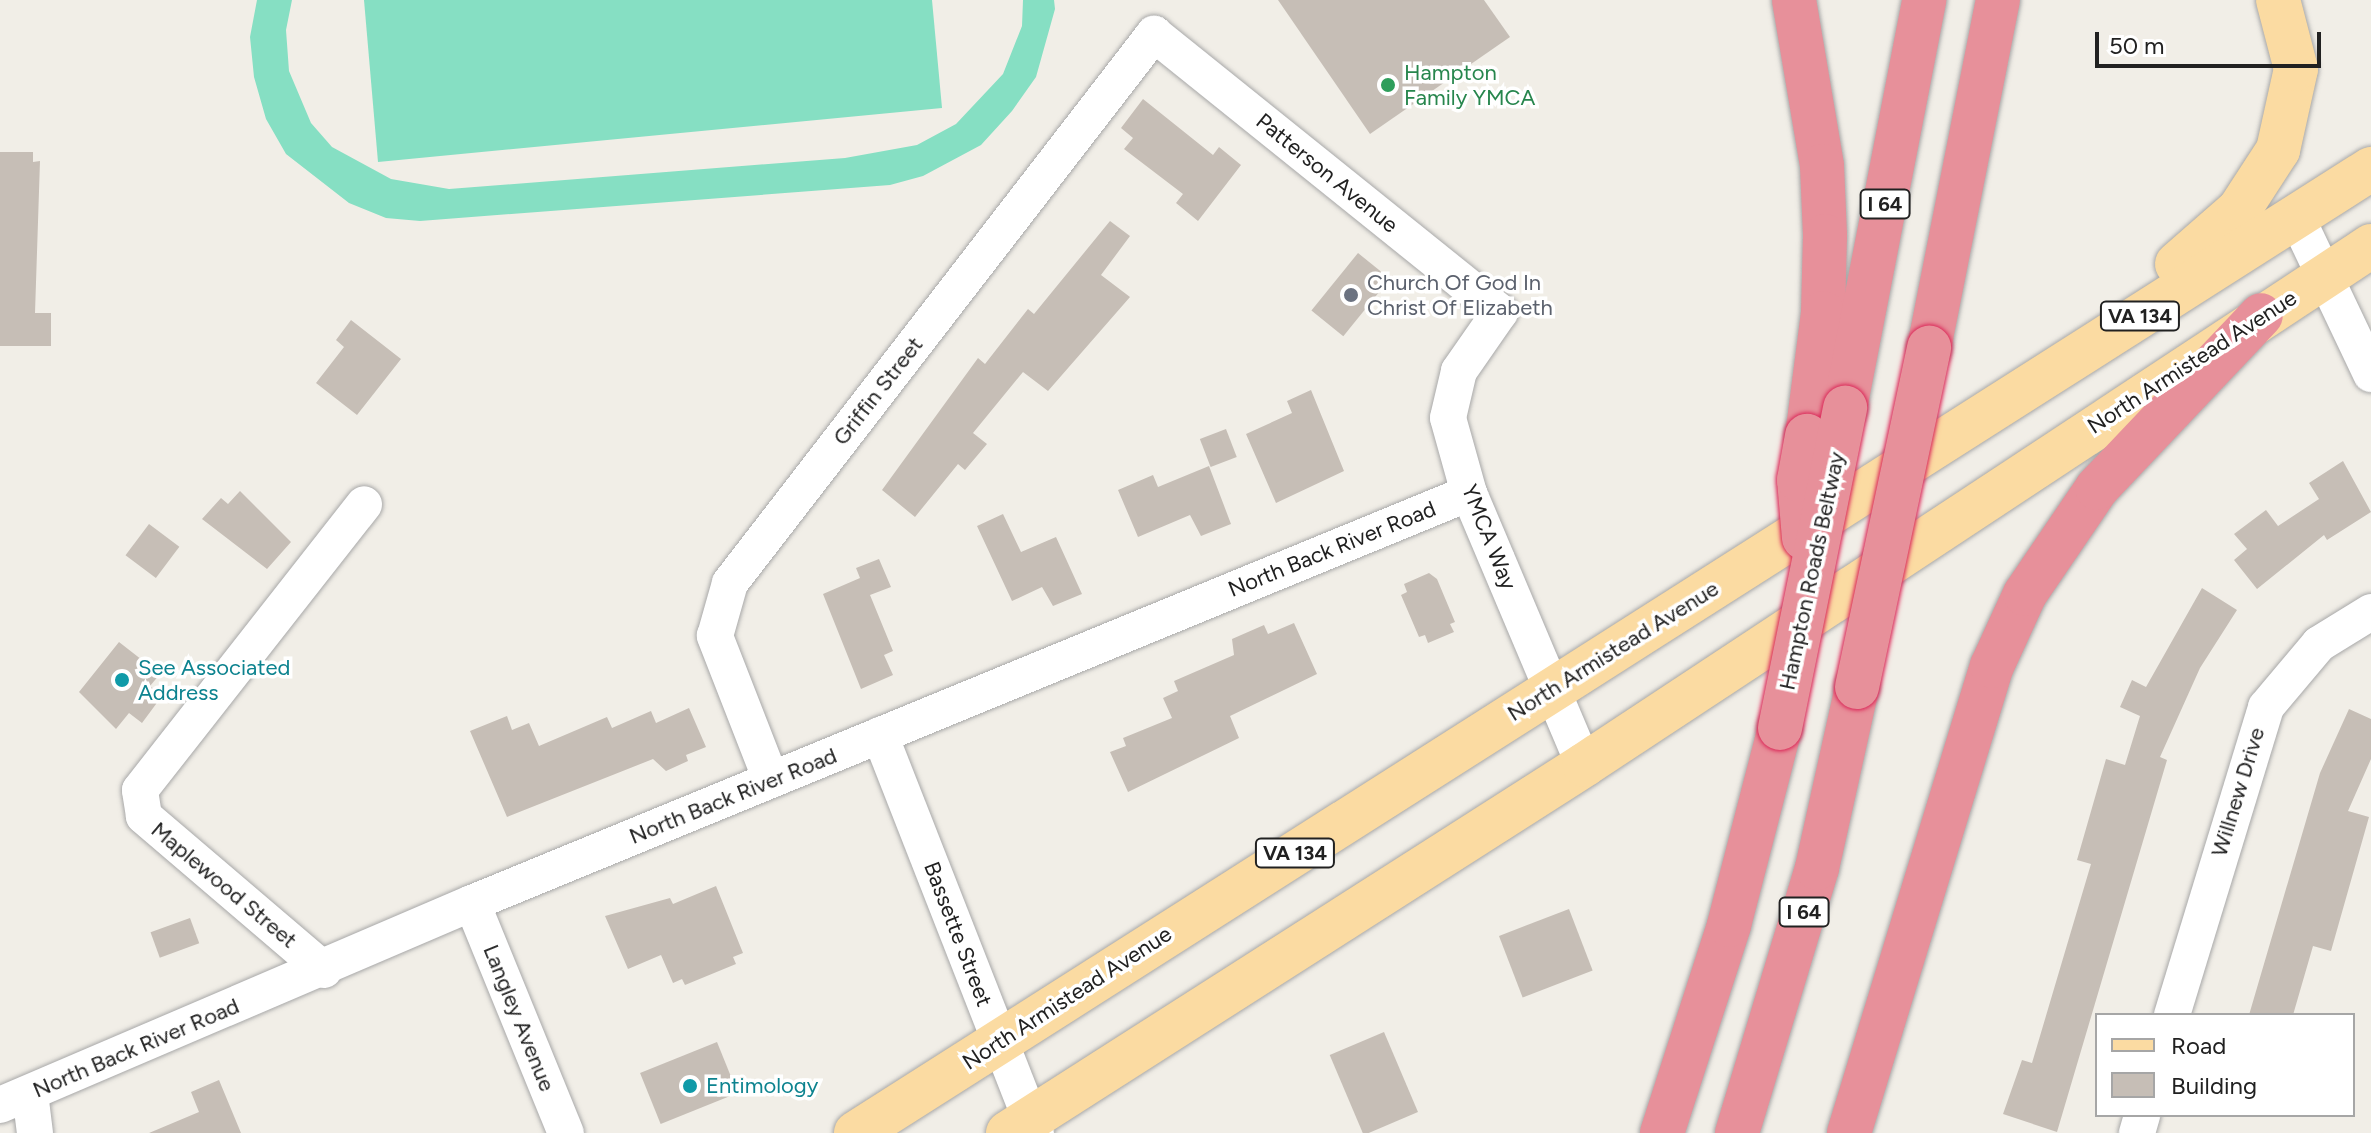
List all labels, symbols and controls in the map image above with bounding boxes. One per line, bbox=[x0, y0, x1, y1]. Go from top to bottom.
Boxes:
scale bar bbox=[2099, 16, 2325, 66]
text: 50 m bbox=[2109, 31, 2165, 60]
place label: Hampton Family YMCA bbox=[1404, 59, 1535, 110]
marker: Hampton Family YMCA bbox=[1379, 76, 1397, 94]
street label: Patterson Avenue bbox=[1251, 108, 1403, 238]
road number: I 64 bbox=[1859, 188, 1911, 220]
place label: Church Of God In Christ Of Elizabeth bbox=[1367, 269, 1553, 320]
street label: North Armistead Avenue bbox=[2083, 285, 2301, 439]
marker: Church Of God In Christ Of Elizabeth bbox=[1342, 286, 1360, 304]
road number: VA 134 bbox=[2098, 300, 2182, 332]
street label: Griffin Street bbox=[828, 332, 928, 450]
street label: Hampton Roads Beltway bbox=[1774, 450, 1850, 692]
street label: YMCA Way bbox=[1456, 481, 1522, 593]
street label: North Back River Road bbox=[1224, 495, 1440, 603]
street label: North Armistead Avenue bbox=[1503, 575, 1723, 727]
place label: See Associated Address bbox=[138, 654, 291, 706]
marker: See Associated Address bbox=[113, 671, 131, 689]
street label: Willnew Drive bbox=[2206, 724, 2270, 860]
street label: North Back River Road bbox=[625, 742, 841, 850]
street label: Maplewood Street bbox=[146, 816, 302, 954]
road number: VA 134 bbox=[1253, 837, 1337, 869]
street label: Bassette Street bbox=[918, 858, 998, 1010]
road number: I 64 bbox=[1778, 896, 1830, 928]
street label: North Armistead Avenue bbox=[958, 921, 1176, 1075]
street label: Langley Avenue bbox=[478, 941, 560, 1095]
street label: North Back River Road bbox=[29, 993, 243, 1103]
legend bbox=[2095, 1013, 2355, 1117]
text: Road bbox=[2171, 1031, 2226, 1060]
text: Building bbox=[2171, 1071, 2257, 1100]
place label: Entimology bbox=[706, 1073, 818, 1099]
marker: Entimology bbox=[681, 1077, 699, 1095]

